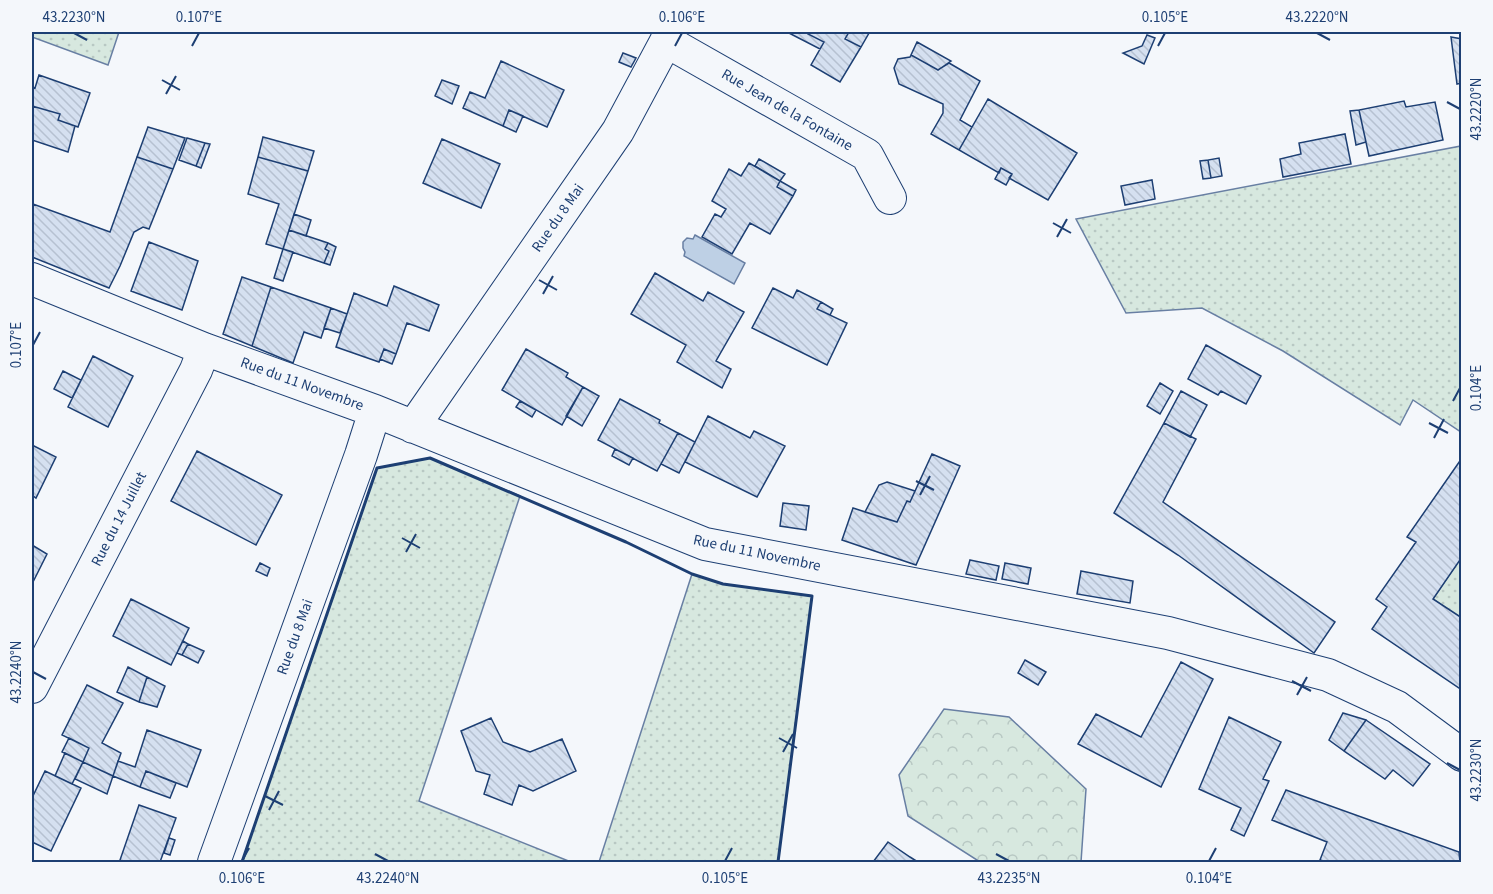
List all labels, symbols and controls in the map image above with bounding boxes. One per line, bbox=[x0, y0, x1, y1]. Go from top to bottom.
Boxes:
text: 43.2230°N bbox=[42, 7, 106, 28]
text: 0.107°E bbox=[176, 7, 222, 28]
text: 0.106°E bbox=[659, 7, 705, 28]
text: 0.105°E bbox=[1142, 7, 1188, 28]
text: 43.2220°N bbox=[1285, 7, 1349, 28]
street label: Rue Jean de la Fontaine bbox=[717, 64, 857, 156]
text: 43.2220°N bbox=[1466, 77, 1487, 141]
street label: Rue du 8 Mai bbox=[527, 180, 589, 256]
text: 0.107°E bbox=[6, 322, 27, 368]
street label: Rue du 11 Novembre bbox=[237, 352, 367, 416]
text: 0.104°E bbox=[1466, 365, 1487, 411]
street label: Rue du 14 Juillet bbox=[86, 468, 152, 570]
street label: Rue du 11 Novembre bbox=[691, 529, 823, 577]
street label: Rue du 8 Mai bbox=[272, 596, 318, 678]
text: 43.2240°N bbox=[6, 640, 27, 704]
text: 43.2230°N bbox=[1466, 738, 1487, 802]
text: 0.106°E bbox=[219, 868, 265, 889]
text: 43.2240°N bbox=[356, 868, 420, 889]
text: 0.105°E bbox=[702, 868, 748, 889]
text: 43.2235°N bbox=[977, 868, 1041, 889]
text: 0.104°E bbox=[1186, 868, 1232, 889]

